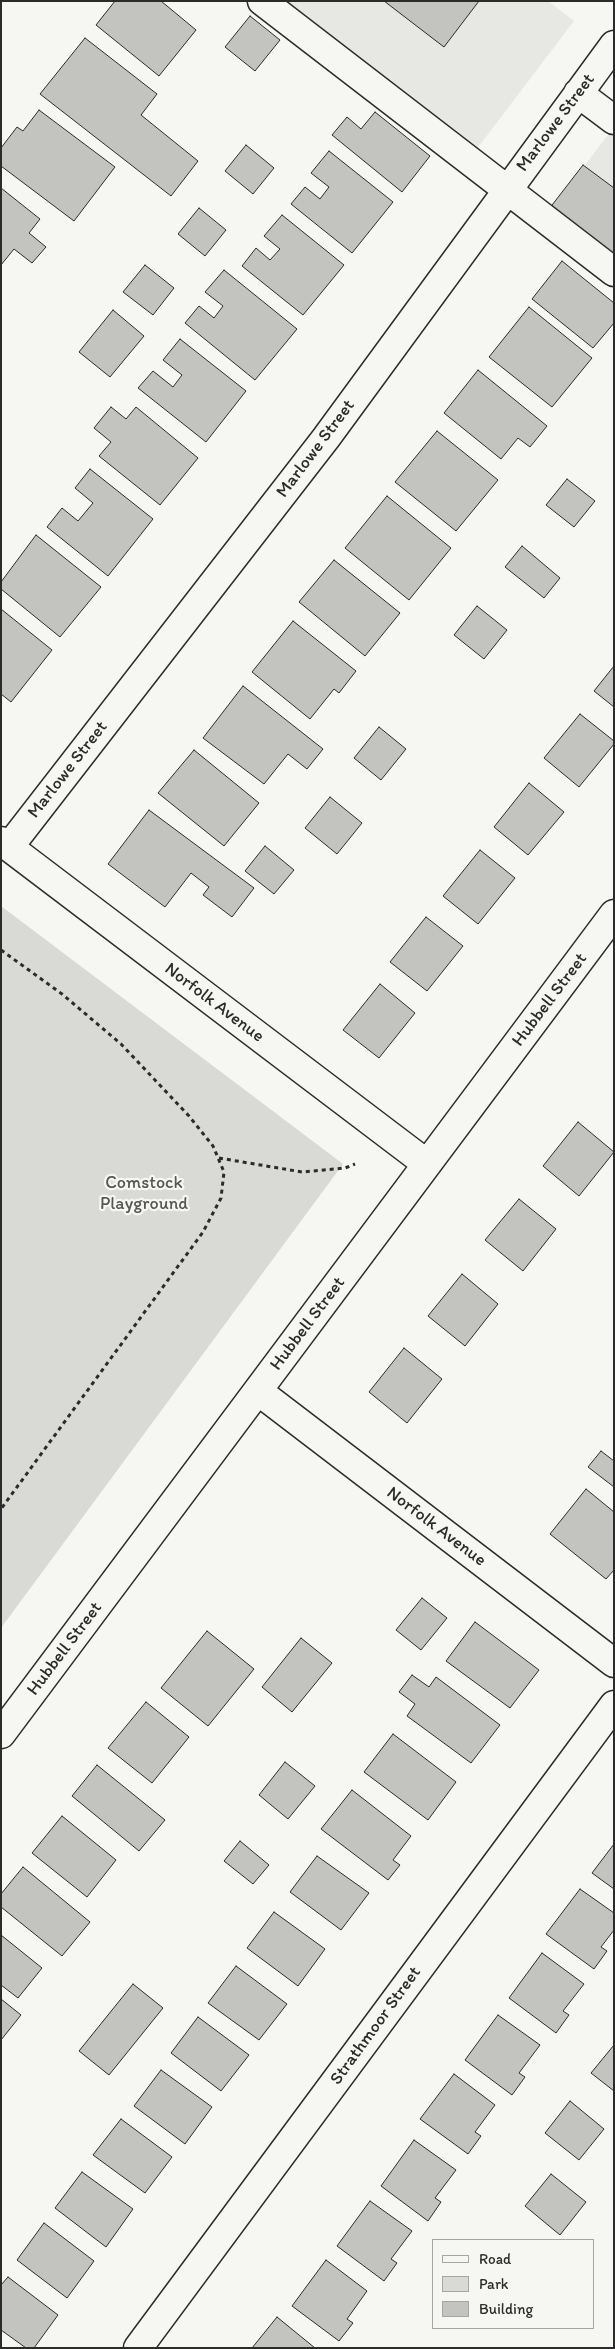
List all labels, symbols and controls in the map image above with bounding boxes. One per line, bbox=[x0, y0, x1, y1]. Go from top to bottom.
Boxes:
street label: Marlowe Street bbox=[512, 70, 600, 176]
street label: Marlowe Street bbox=[272, 396, 360, 502]
street label: Marlowe Street bbox=[23, 717, 113, 823]
street label: Hubbell Street bbox=[508, 949, 592, 1051]
street label: Norfolk Avenue bbox=[160, 959, 268, 1047]
park label: Comstock Playground bbox=[100, 1172, 188, 1214]
street label: Hubbell Street bbox=[266, 1273, 350, 1375]
street label: Norfolk Avenue bbox=[382, 1483, 490, 1571]
street label: Hubbell Street bbox=[23, 1598, 107, 1700]
street label: Strathmoor Street bbox=[326, 1963, 426, 2089]
legend bbox=[432, 2239, 595, 2329]
text: Road bbox=[479, 2250, 511, 2268]
text: Park bbox=[479, 2275, 509, 2293]
text: Building bbox=[479, 2300, 533, 2318]

